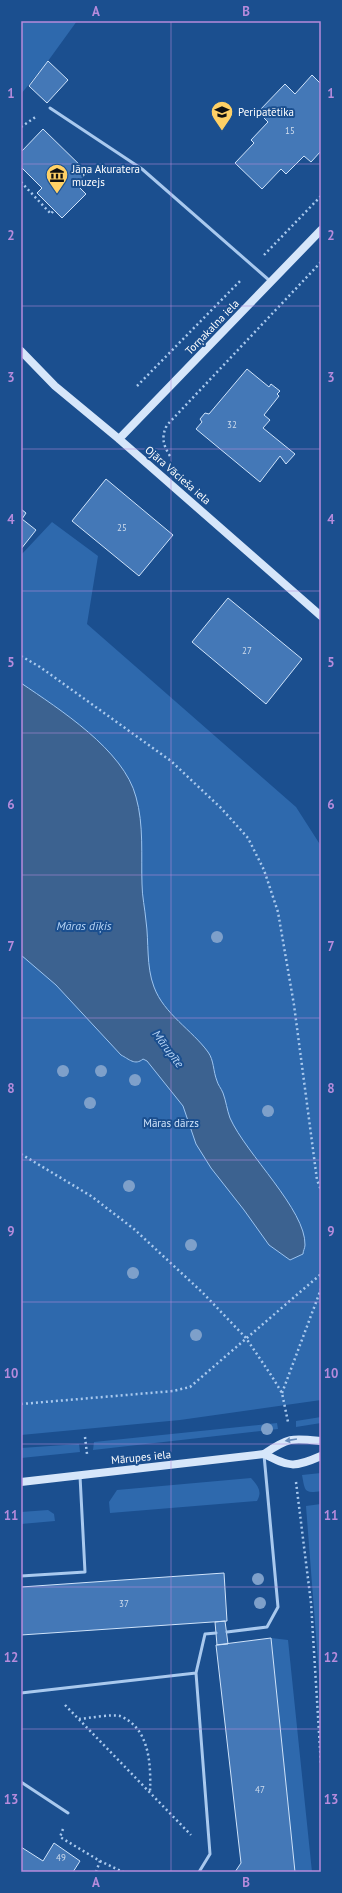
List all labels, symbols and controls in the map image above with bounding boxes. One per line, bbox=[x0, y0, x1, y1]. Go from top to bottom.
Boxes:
text: A bbox=[92, 3, 100, 20]
text: B bbox=[242, 3, 250, 20]
text: 1 bbox=[7, 85, 15, 102]
text: 1 bbox=[327, 85, 335, 102]
school or university icon: Peripatētika bbox=[209, 99, 235, 132]
place label: Peripatētika bbox=[238, 105, 294, 119]
house number: 15 bbox=[285, 125, 295, 136]
museum icon: Jāņa Akuratera muzejs bbox=[44, 162, 70, 195]
place label: Jāņa Akuratera muzejs bbox=[71, 162, 140, 189]
text: 2 bbox=[7, 227, 15, 244]
text: 2 bbox=[327, 227, 335, 244]
street label: Torņakalna iela bbox=[182, 296, 243, 358]
text: 3 bbox=[7, 369, 15, 386]
text: 3 bbox=[327, 369, 335, 386]
house number: 32 bbox=[227, 419, 237, 430]
street label: Ojāra Vācieša iela bbox=[142, 443, 214, 507]
text: 4 bbox=[7, 511, 15, 528]
text: 4 bbox=[327, 511, 335, 528]
house number: 25 bbox=[117, 522, 127, 533]
house number: 27 bbox=[242, 645, 252, 656]
text: 5 bbox=[7, 654, 15, 671]
text: 5 bbox=[327, 654, 335, 671]
text: 6 bbox=[7, 796, 15, 813]
text: 6 bbox=[327, 796, 335, 813]
water label: Māras dīķis bbox=[56, 918, 112, 934]
text: 7 bbox=[7, 938, 15, 955]
text: 7 bbox=[327, 938, 335, 955]
water label: Mārupīte bbox=[149, 1027, 188, 1071]
text: 8 bbox=[7, 1080, 15, 1097]
text: 8 bbox=[327, 1080, 335, 1097]
park label: Māras dārzs bbox=[143, 1116, 199, 1130]
text: 9 bbox=[7, 1223, 15, 1240]
text: 9 bbox=[327, 1223, 335, 1240]
text: 10 bbox=[4, 1365, 18, 1382]
text: 10 bbox=[324, 1365, 338, 1382]
one-way arrow bbox=[285, 1437, 297, 1443]
street label: Mārupes iela bbox=[110, 1447, 172, 1467]
text: 11 bbox=[4, 1507, 18, 1524]
text: 11 bbox=[324, 1507, 338, 1524]
house number: 37 bbox=[119, 1598, 129, 1609]
text: 12 bbox=[4, 1649, 18, 1666]
text: 12 bbox=[324, 1649, 338, 1666]
house number: 47 bbox=[255, 1784, 265, 1795]
text: 13 bbox=[4, 1791, 18, 1808]
text: 13 bbox=[324, 1791, 338, 1808]
house number: 49 bbox=[56, 1852, 66, 1863]
text: A bbox=[92, 1874, 100, 1891]
text: B bbox=[242, 1874, 250, 1891]

